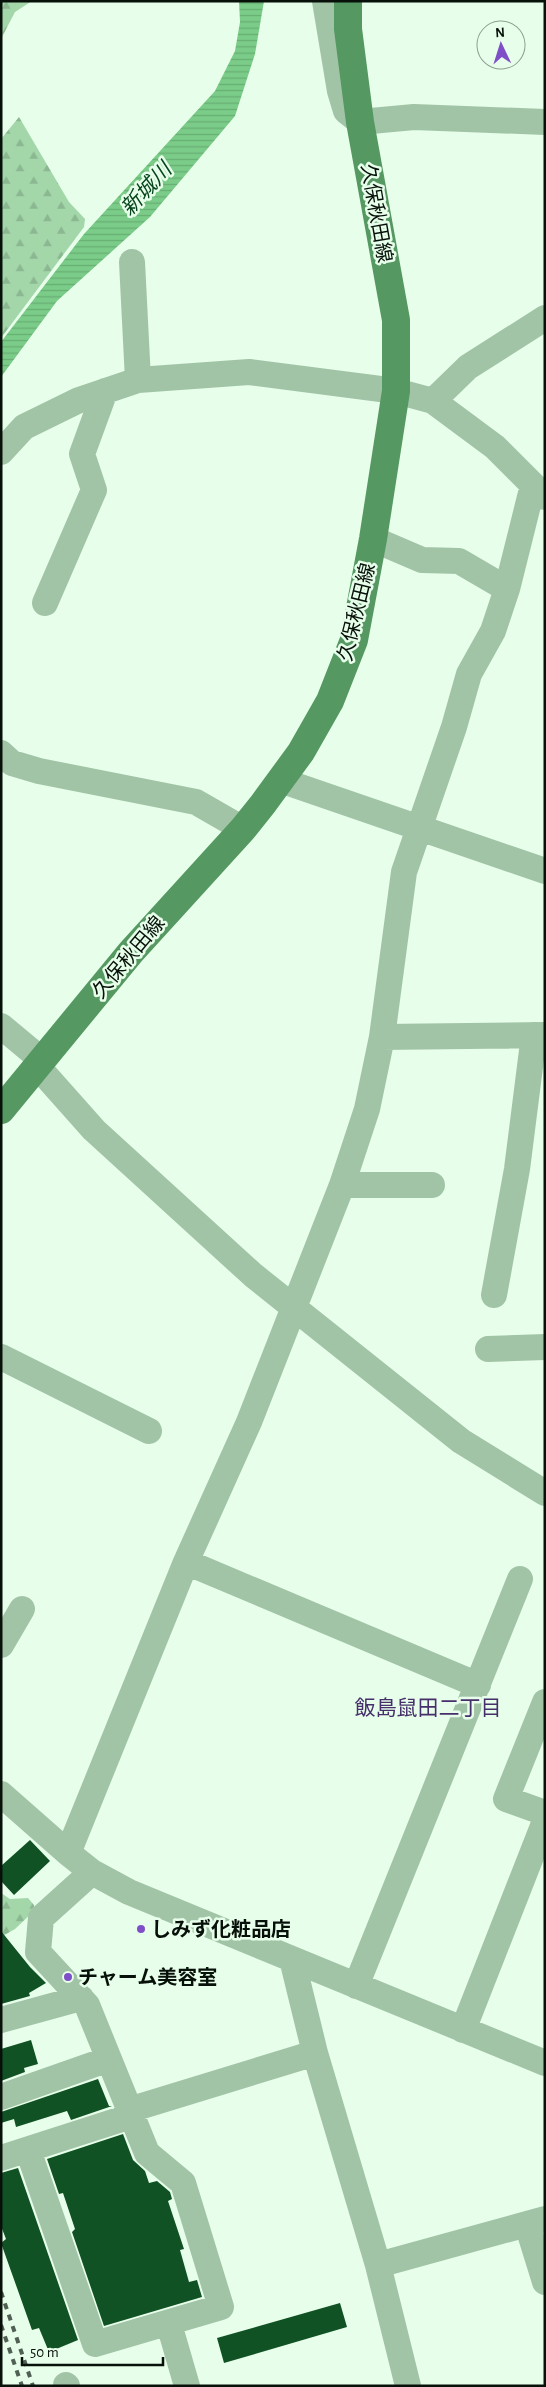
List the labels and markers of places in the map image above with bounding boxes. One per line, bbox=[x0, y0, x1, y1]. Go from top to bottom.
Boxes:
place label: しみず化粧品店 bbox=[151, 1918, 291, 1940]
marker: しみず化粧品店 bbox=[135, 1923, 147, 1935]
place label: チャーム美容室 bbox=[78, 1967, 217, 1988]
marker: チャーム美容室 bbox=[62, 1971, 74, 1983]

